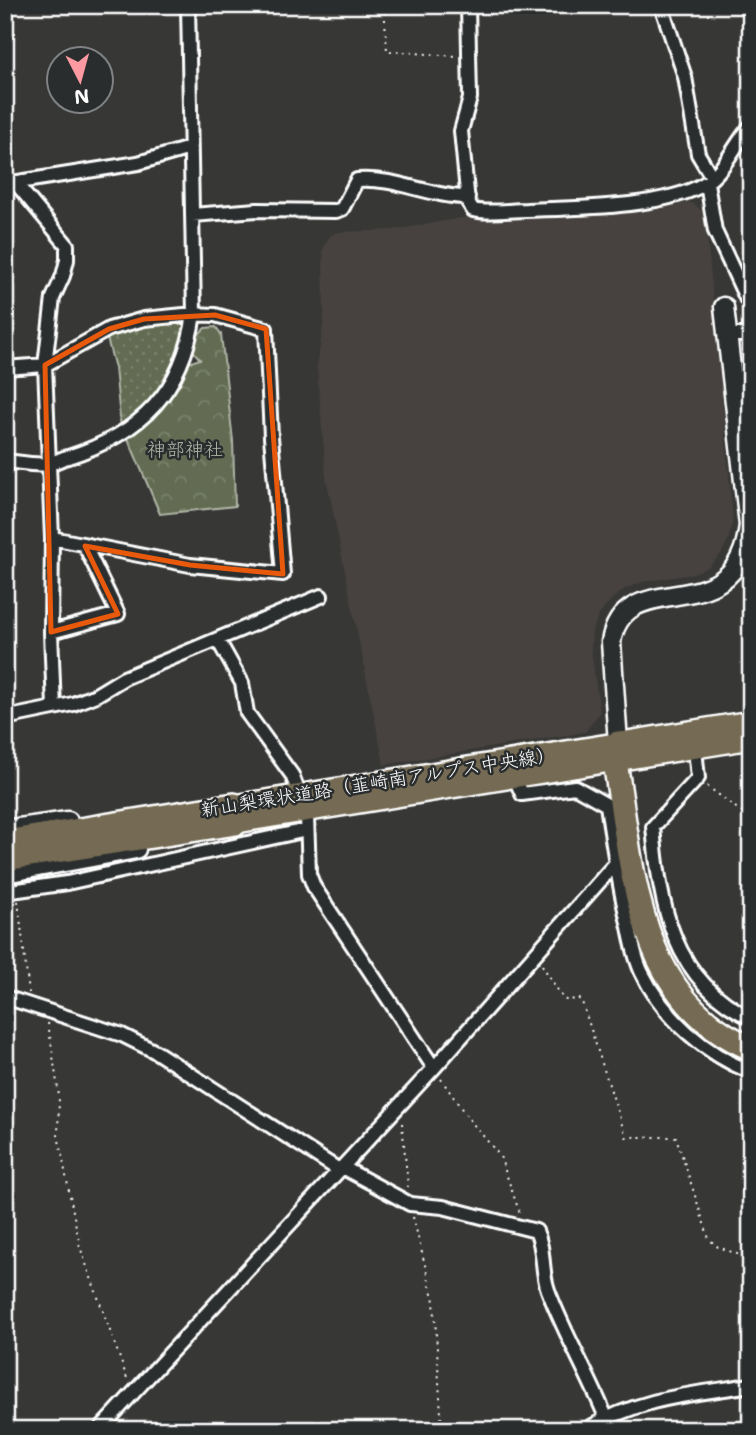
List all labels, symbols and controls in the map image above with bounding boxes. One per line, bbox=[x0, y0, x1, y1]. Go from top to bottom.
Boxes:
north arrow bbox=[46, 46, 116, 116]
text: N bbox=[73, 83, 91, 110]
park label: 神部神社 bbox=[147, 437, 223, 462]
street label: 新山梨環状道路（韮崎南アルプス中央線） bbox=[199, 742, 557, 822]

